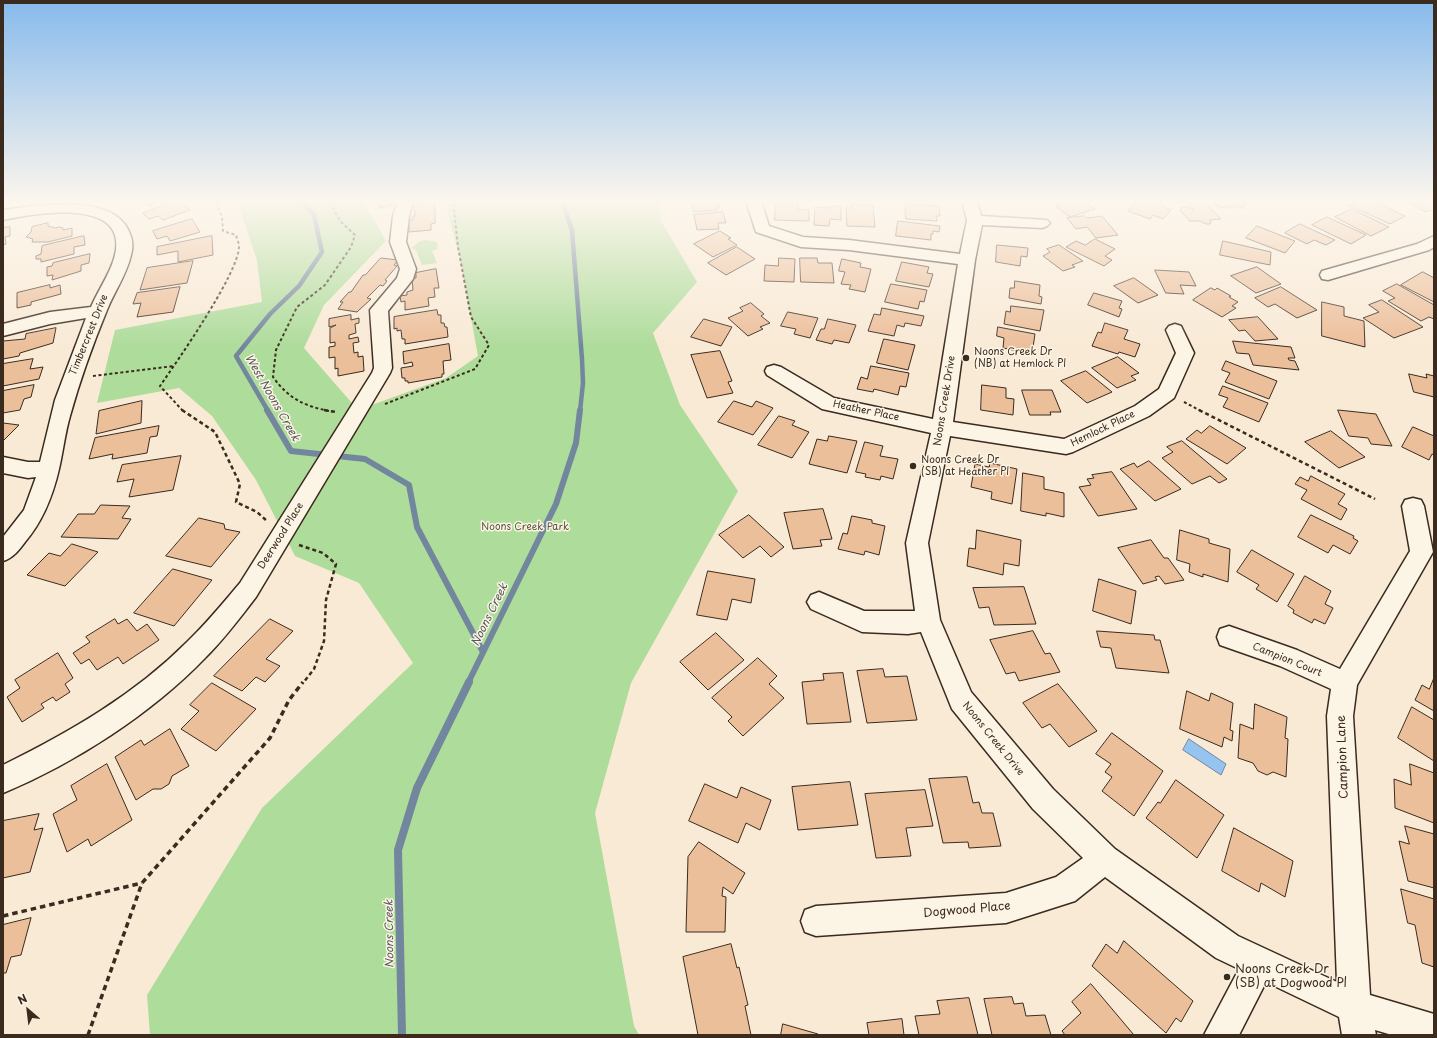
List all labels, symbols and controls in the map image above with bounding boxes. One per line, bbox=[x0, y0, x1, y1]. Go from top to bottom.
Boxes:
street label: Timbercrest Drive bbox=[67, 293, 111, 377]
place label: Noons Creek Dr (NB) at Hemlock Pl bbox=[974, 346, 1066, 370]
water label: West Noons Creek bbox=[242, 352, 302, 444]
marker: Noons Creek Dr (NB) at Hemlock Pl bbox=[961, 353, 971, 363]
street label: Noons Creek Drive bbox=[932, 355, 958, 447]
street label: Heather Place bbox=[832, 398, 900, 424]
street label: Hemlock Place bbox=[1069, 408, 1137, 450]
place label: Noons Creek Dr (SB) at Heather Pl bbox=[921, 454, 1009, 478]
marker: Noons Creek Dr (SB) at Heather Pl bbox=[908, 461, 918, 471]
street label: Deerwood Place bbox=[256, 500, 306, 572]
park label: Noons Creek Park bbox=[481, 521, 569, 533]
water label: Noons Creek bbox=[469, 581, 511, 649]
street label: Campion Court bbox=[1251, 641, 1323, 679]
street label: Noons Creek Drive bbox=[960, 700, 1026, 778]
street label: Campion Lane bbox=[1334, 715, 1352, 799]
street label: Dogwood Place bbox=[923, 899, 1011, 921]
water label: Noons Creek bbox=[383, 900, 397, 968]
place label: Noons Creek Dr (SB) at Dogwood Pl bbox=[1235, 963, 1347, 991]
marker: Noons Creek Dr (SB) at Dogwood Pl bbox=[1222, 972, 1232, 982]
text: N bbox=[14, 989, 30, 1009]
north arrow bbox=[8, 990, 48, 1030]

